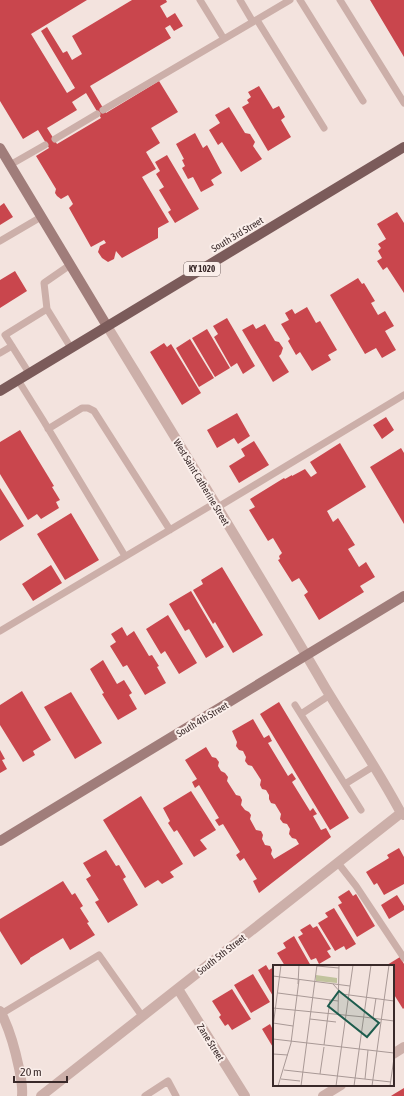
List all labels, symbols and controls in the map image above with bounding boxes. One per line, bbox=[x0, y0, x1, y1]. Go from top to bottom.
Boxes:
street label: South 3rd Street bbox=[209, 215, 265, 254]
road number: KY 1020 bbox=[184, 262, 220, 276]
street label: West Saint Catherine Street bbox=[171, 437, 232, 528]
street label: South 4th Street bbox=[174, 700, 230, 739]
street label: South 5th Street bbox=[195, 932, 248, 977]
inset map bbox=[273, 965, 394, 1086]
street label: Zane Street bbox=[195, 1022, 226, 1063]
scale bar bbox=[14, 1058, 67, 1084]
text: 20 m bbox=[20, 1065, 42, 1079]

